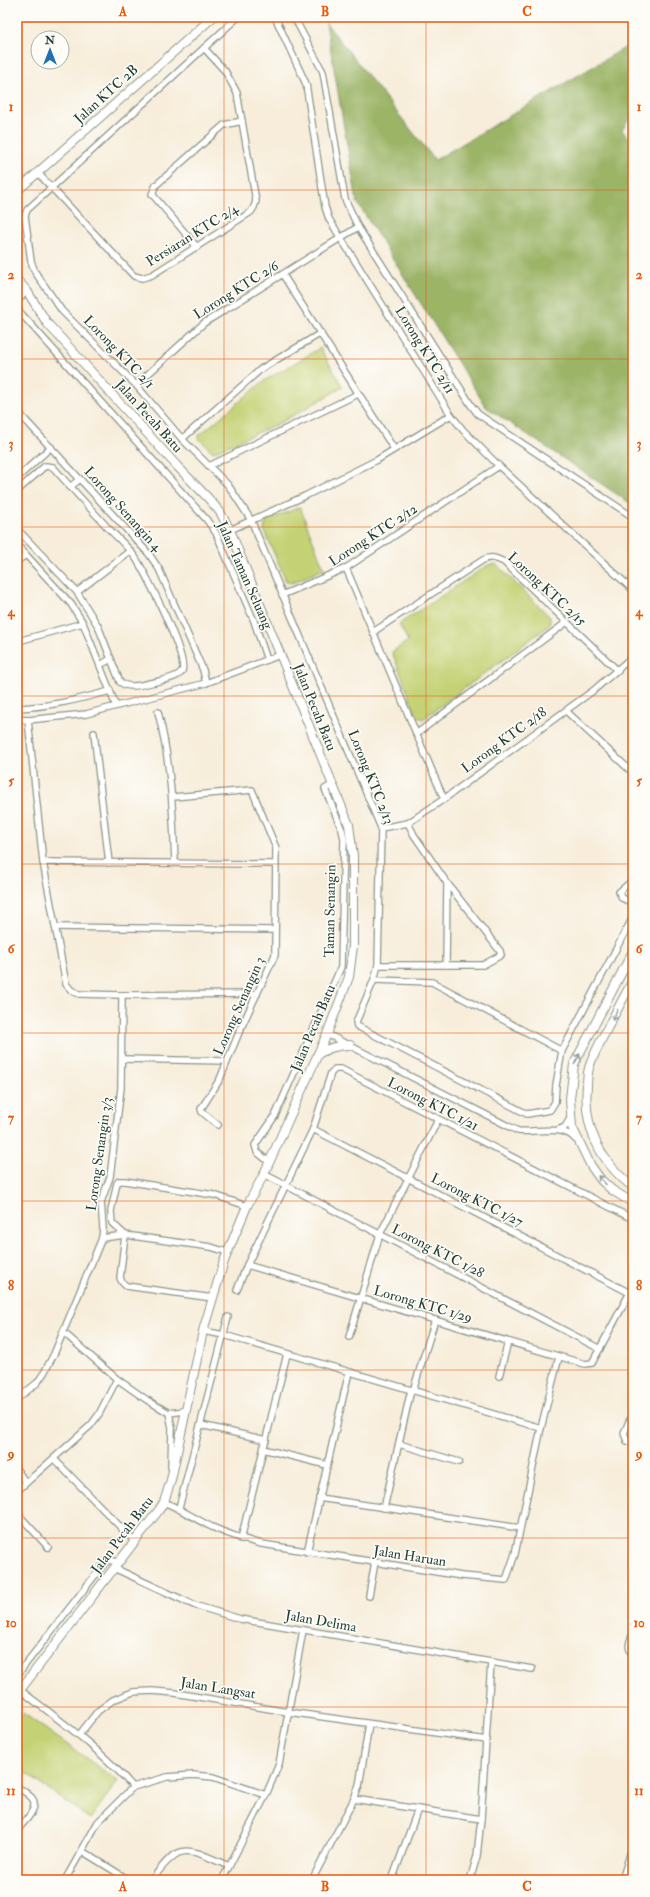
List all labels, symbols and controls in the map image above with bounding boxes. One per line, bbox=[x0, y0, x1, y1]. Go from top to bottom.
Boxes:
text: A bbox=[118, 4, 128, 20]
text: B bbox=[321, 4, 329, 20]
text: C bbox=[522, 4, 532, 20]
north arrow bbox=[30, 30, 70, 70]
text: N bbox=[44, 34, 56, 47]
street label: Jalan KTC 2B bbox=[70, 61, 141, 128]
text: 1 bbox=[9, 99, 14, 115]
text: 1 bbox=[637, 99, 642, 115]
street label: Persiaran KTC 2/4 bbox=[143, 199, 242, 270]
street label: Lorong KTC 2/6 bbox=[190, 257, 282, 323]
text: 2 bbox=[8, 267, 15, 283]
text: 2 bbox=[636, 267, 643, 283]
street label: Lorong KTC 2/11 bbox=[391, 303, 459, 397]
street label: Lorong KTC 2/1 bbox=[80, 312, 158, 392]
street label: Jalan Pecah Batu bbox=[111, 375, 186, 456]
text: 3 bbox=[9, 436, 14, 452]
text: 3 bbox=[637, 436, 642, 452]
street label: Lorong Senangin 4 bbox=[81, 463, 166, 556]
street label: Lorong KTC 2/12 bbox=[326, 500, 420, 570]
street label: Jalan Taman Seluang bbox=[213, 518, 277, 633]
street label: Lorong KTC 2/15 bbox=[504, 548, 590, 630]
text: 4 bbox=[6, 604, 15, 620]
text: 4 bbox=[634, 604, 643, 620]
street label: Jalan Pecah Batu bbox=[289, 660, 340, 753]
street label: Lorong KTC 2/18 bbox=[458, 703, 550, 777]
street label: Lorong KTC 2/13 bbox=[344, 727, 398, 827]
text: 5 bbox=[8, 773, 14, 789]
text: 5 bbox=[636, 773, 642, 789]
street label: Taman Senangin bbox=[321, 864, 339, 958]
text: 6 bbox=[8, 941, 16, 957]
text: 6 bbox=[636, 941, 644, 957]
street label: Lorong Senangin 3 bbox=[210, 954, 268, 1058]
street label: Jalan Pecah Batu bbox=[287, 982, 339, 1075]
one-way arrow bbox=[611, 1009, 619, 1021]
one-way arrow bbox=[574, 1054, 581, 1066]
street label: Lorong KTC 1/21 bbox=[385, 1074, 481, 1134]
street label: Lorong Senangin 3/3 bbox=[83, 1096, 115, 1212]
text: 7 bbox=[8, 1110, 15, 1126]
text: 7 bbox=[636, 1110, 643, 1126]
street label: Lorong KTC 1/27 bbox=[428, 1169, 526, 1231]
one-way arrow bbox=[597, 1175, 607, 1185]
street label: Lorong KTC 1/28 bbox=[389, 1220, 487, 1282]
text: 8 bbox=[8, 1278, 14, 1294]
text: 8 bbox=[636, 1278, 642, 1294]
street label: Lorong KTC 1/29 bbox=[372, 1282, 474, 1326]
text: 9 bbox=[6, 1446, 15, 1462]
text: 9 bbox=[634, 1446, 643, 1462]
street label: Jalan Pecah Batu bbox=[87, 1493, 157, 1578]
street label: Jalan Haruan bbox=[371, 1542, 448, 1570]
street label: Jalan Delima bbox=[283, 1606, 358, 1636]
text: 10 bbox=[5, 1615, 17, 1631]
text: 10 bbox=[633, 1615, 645, 1631]
street label: Jalan Langsat bbox=[178, 1674, 257, 1702]
text: 11 bbox=[6, 1783, 16, 1799]
text: 11 bbox=[634, 1783, 644, 1799]
text: A bbox=[118, 1879, 128, 1895]
text: B bbox=[321, 1879, 329, 1895]
text: C bbox=[522, 1879, 532, 1895]

